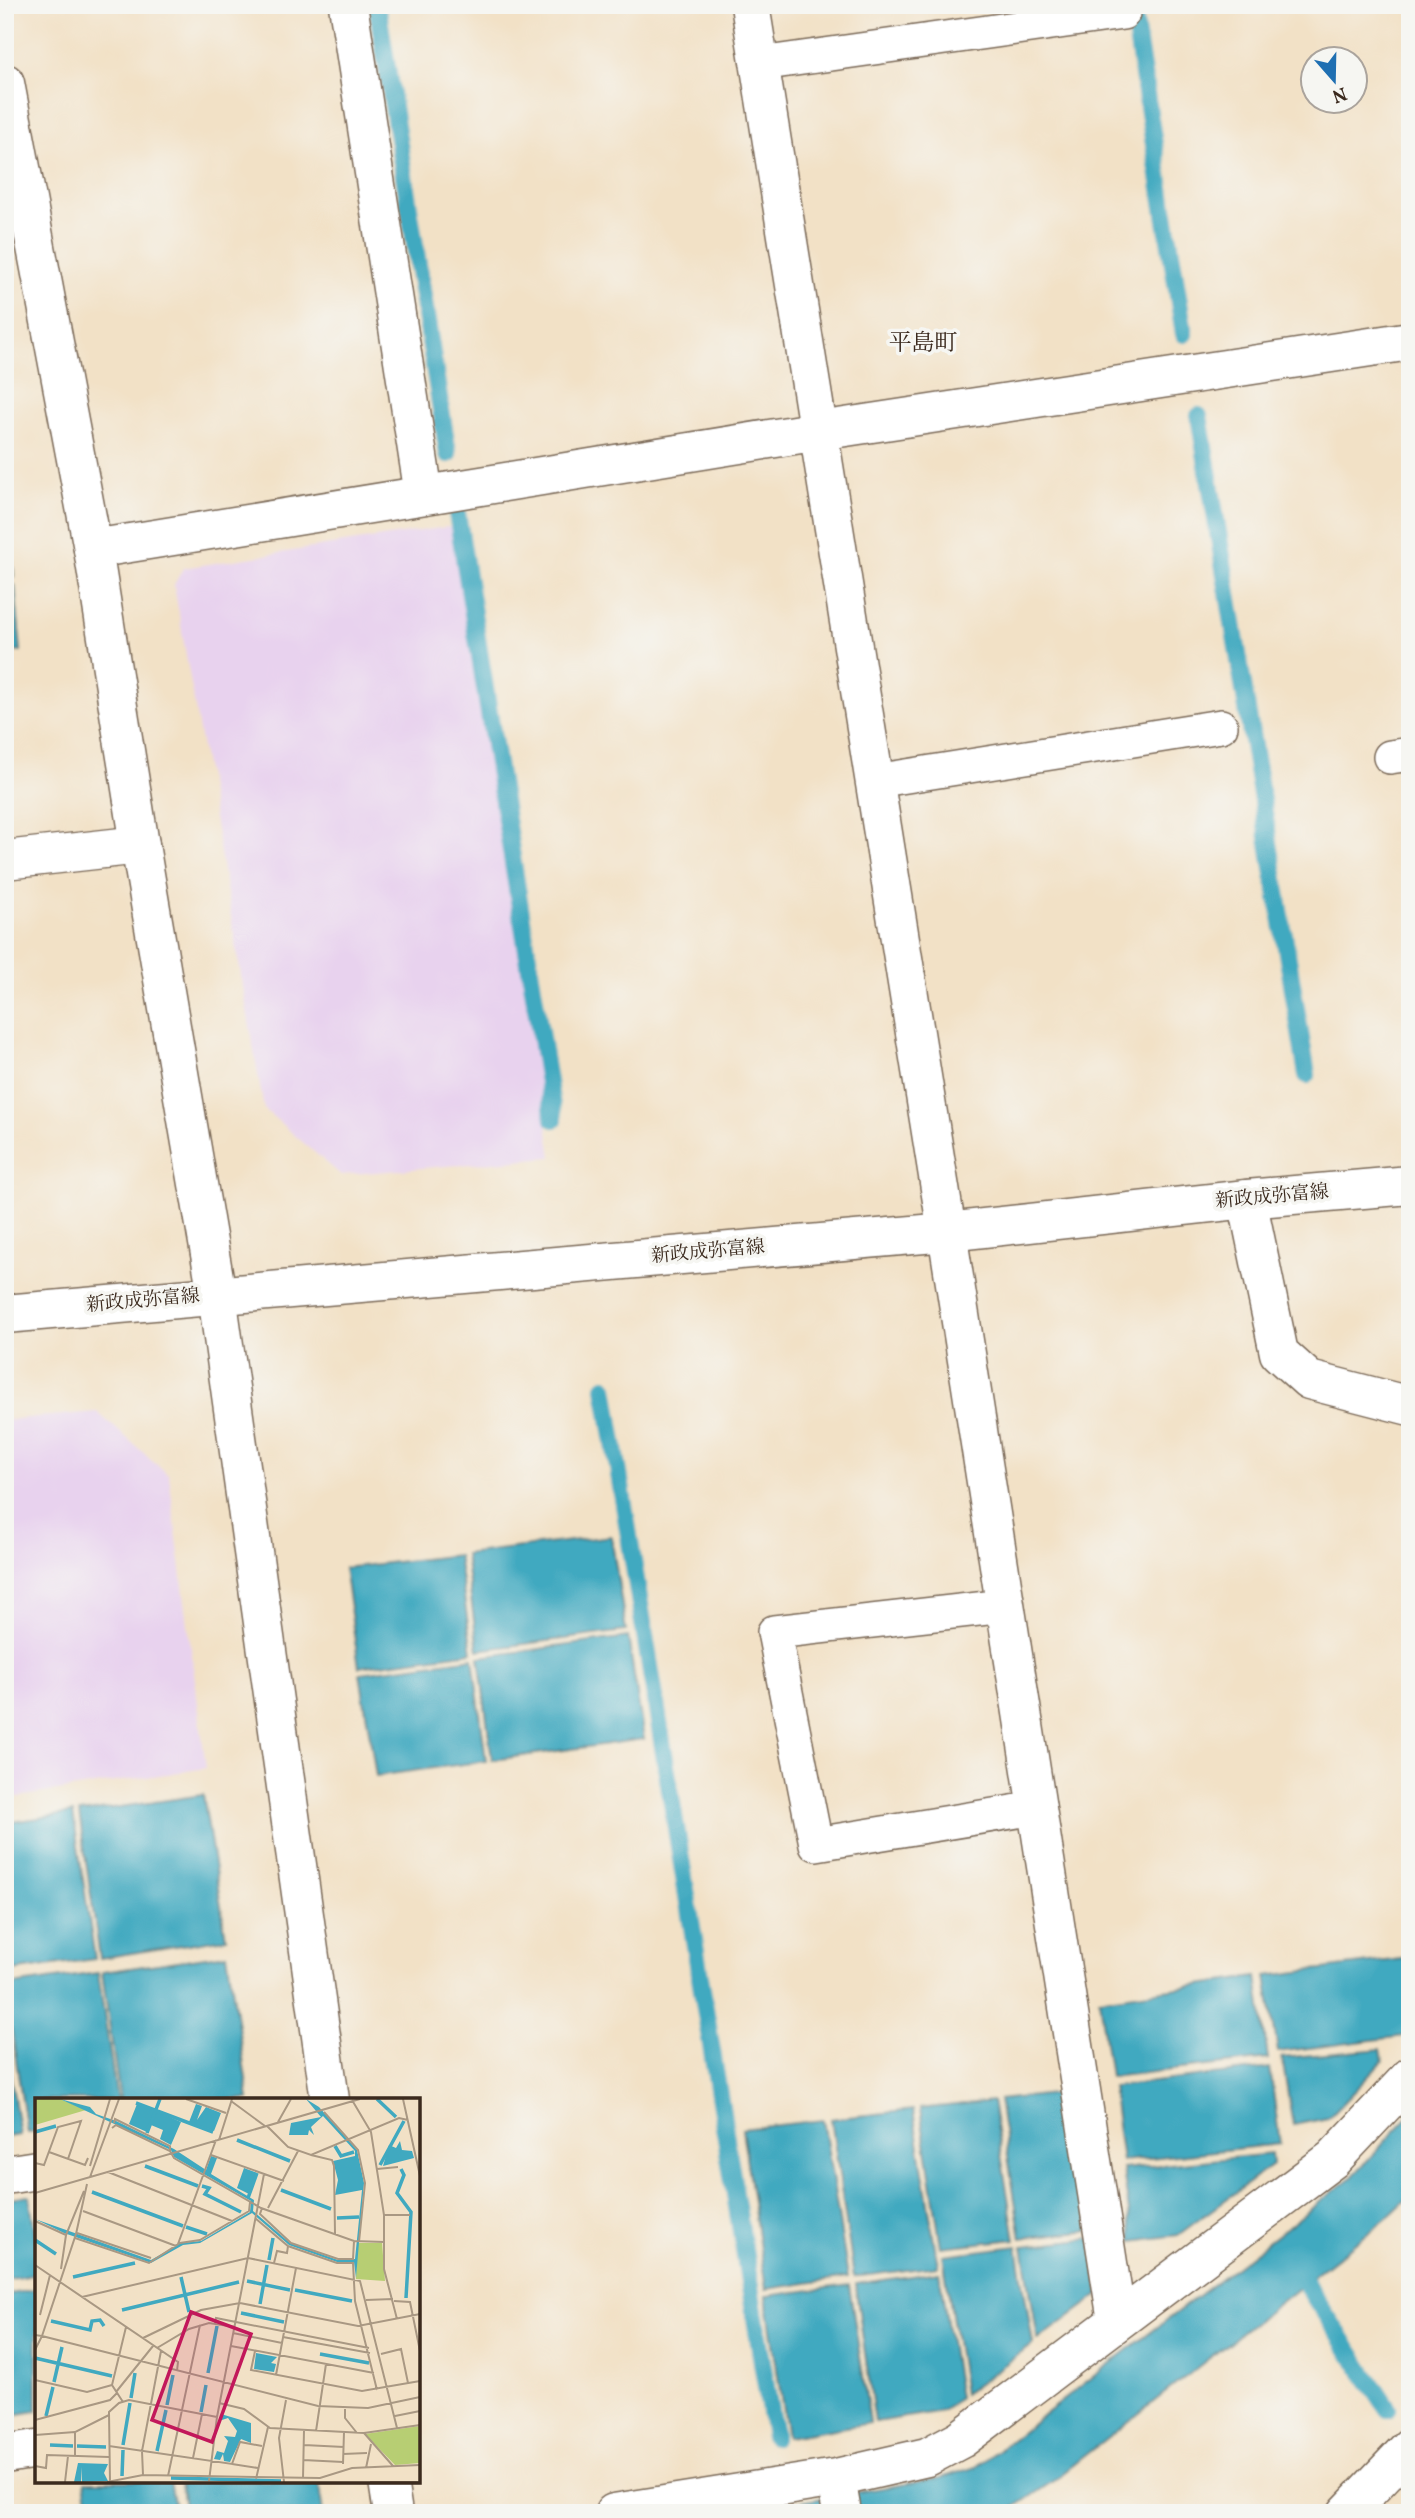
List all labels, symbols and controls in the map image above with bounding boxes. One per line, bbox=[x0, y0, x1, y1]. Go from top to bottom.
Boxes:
north arrow bbox=[1300, 46, 1370, 116]
text: N bbox=[1328, 80, 1350, 109]
district label: 平島町 bbox=[889, 328, 958, 360]
street label: 新政成弥富線 bbox=[1214, 1179, 1330, 1215]
street label: 新政成弥富線 bbox=[650, 1234, 766, 1270]
street label: 新政成弥富線 bbox=[85, 1283, 201, 1319]
inset map bbox=[35, 2098, 420, 2483]

